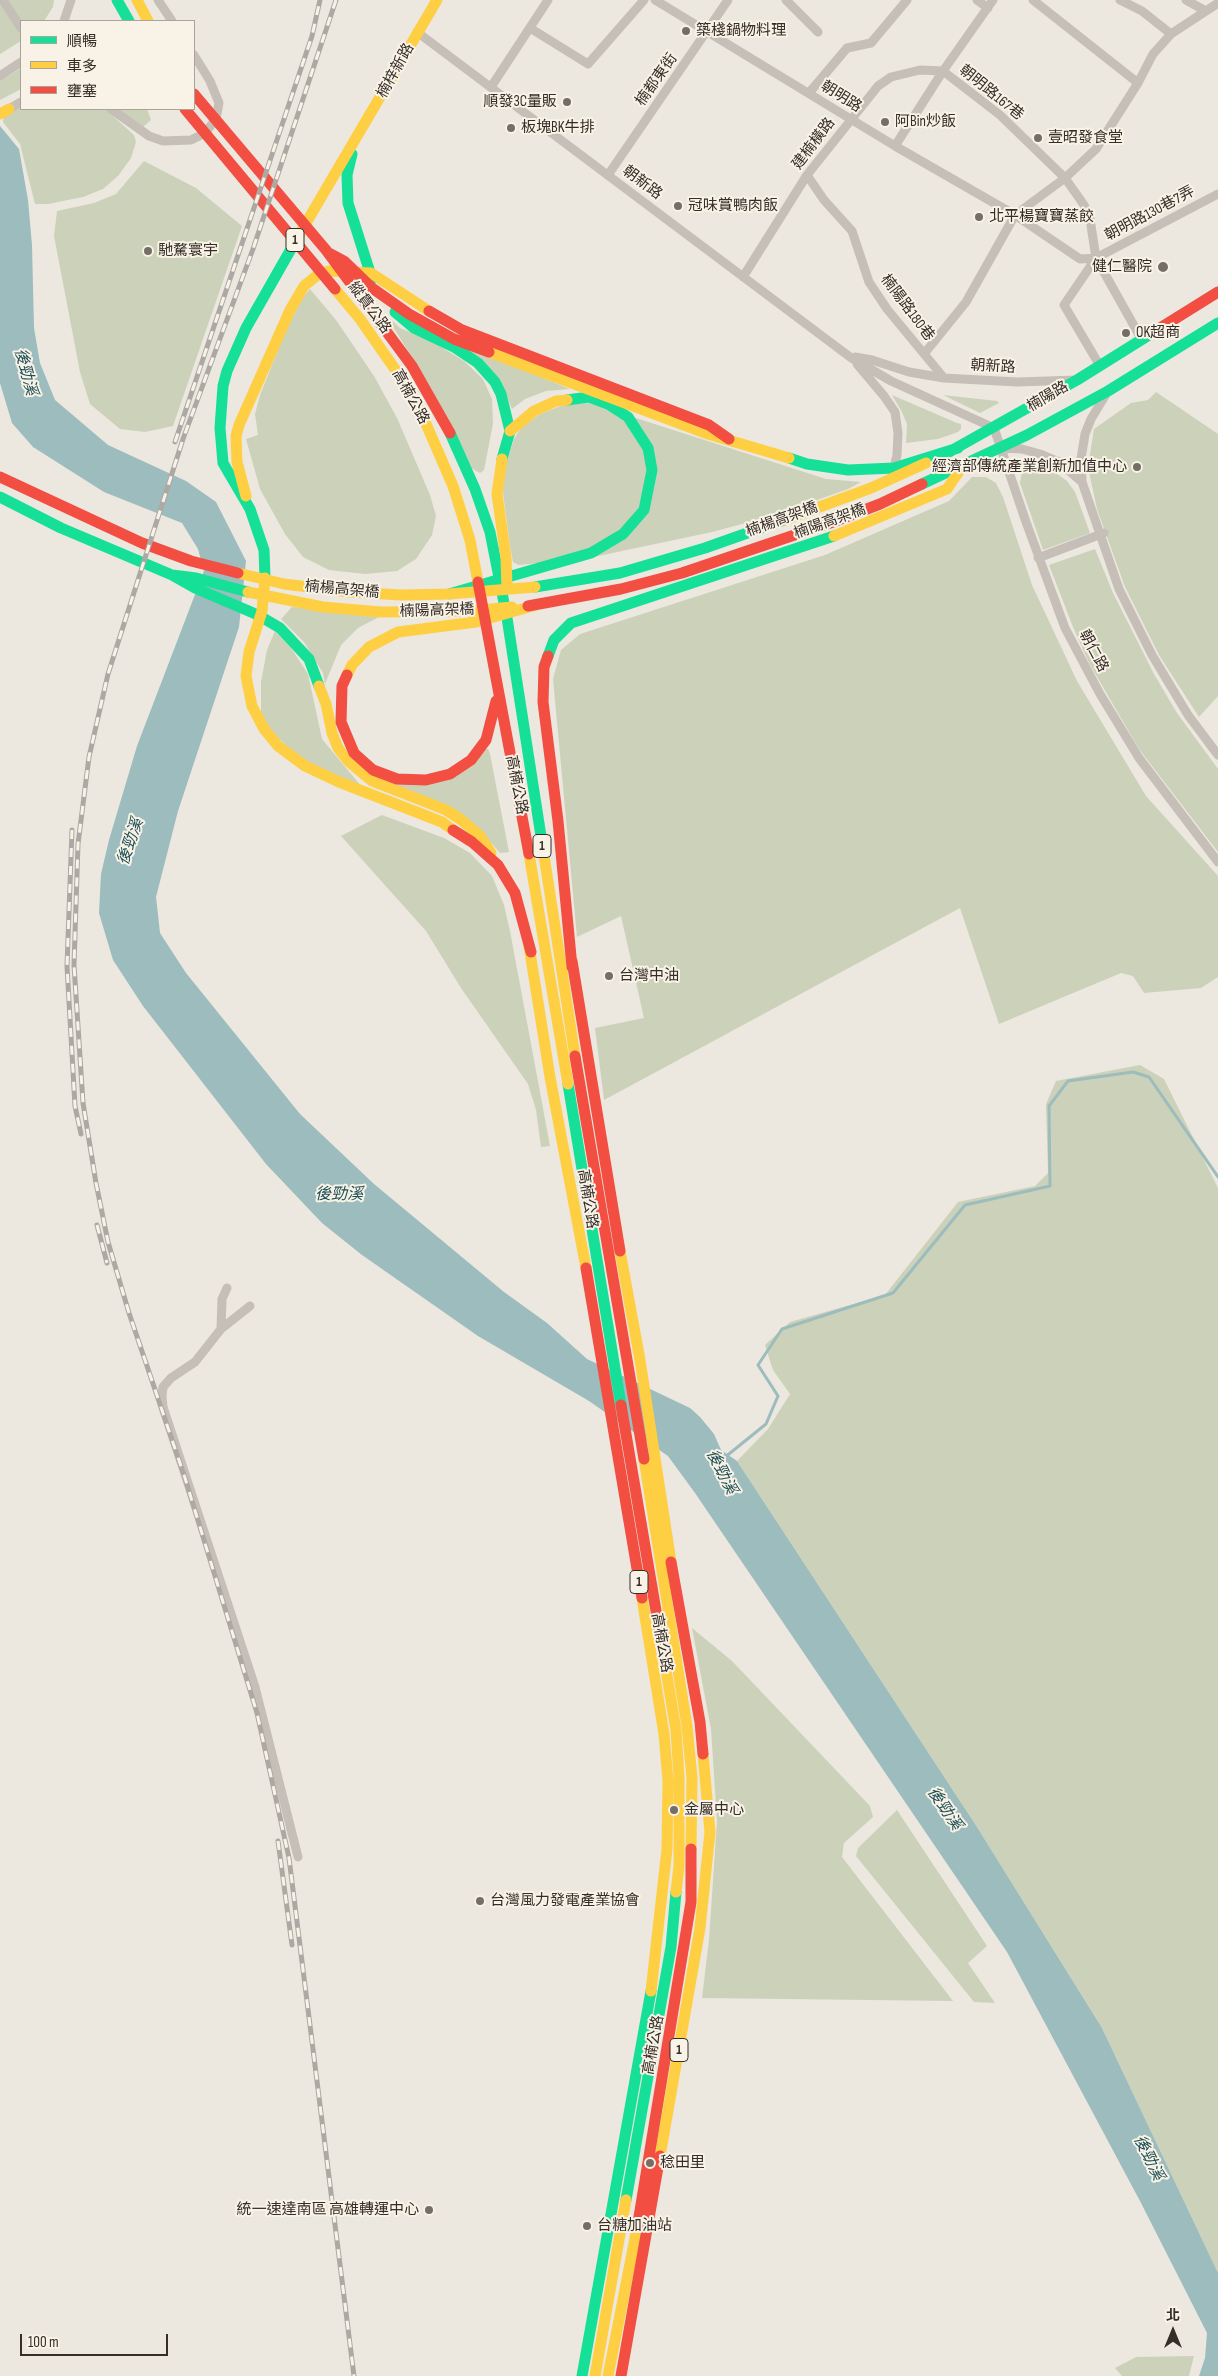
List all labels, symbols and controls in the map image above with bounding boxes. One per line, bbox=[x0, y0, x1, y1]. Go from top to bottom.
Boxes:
legend bbox=[20, 20, 195, 110]
place label: 築棧鍋物料理 bbox=[696, 22, 786, 40]
marker: 築棧鍋物料理 bbox=[680, 25, 692, 37]
text: 順暢 bbox=[67, 32, 97, 51]
street label: 楠梓新路 bbox=[374, 40, 418, 102]
street label: 楠都東街 bbox=[632, 50, 682, 110]
text: 車多 bbox=[67, 57, 97, 76]
street label: 朝明路167巷 bbox=[955, 62, 1027, 124]
street label: 朝明路 bbox=[817, 77, 865, 117]
text: 壅塞 bbox=[67, 82, 97, 101]
place label: 順發3C量販 bbox=[483, 93, 557, 111]
marker: 順發3C量販 bbox=[561, 96, 573, 108]
place label: 阿Bin炒飯 bbox=[895, 113, 956, 131]
street label: 建楠橫路 bbox=[789, 115, 839, 173]
marker: 阿Bin炒飯 bbox=[879, 116, 891, 128]
place label: 板塊BK牛排 bbox=[521, 119, 594, 137]
marker: 板塊BK牛排 bbox=[505, 122, 517, 134]
place label: 壹昭發食堂 bbox=[1048, 129, 1123, 147]
marker: 壹昭發食堂 bbox=[1032, 132, 1044, 144]
street label: 朝新路 bbox=[619, 162, 665, 204]
street label: 朝明路130巷7弄 bbox=[1102, 183, 1198, 245]
place label: 冠味賞鴨肉飯 bbox=[688, 197, 778, 215]
marker: 冠味賞鴨肉飯 bbox=[672, 200, 684, 212]
place label: 北平楊寶寶蒸餃 bbox=[989, 208, 1094, 226]
marker: 北平楊寶寶蒸餃 bbox=[973, 211, 985, 223]
road number: 1 bbox=[286, 228, 304, 252]
place label: 馳騖寰宇 bbox=[158, 242, 218, 260]
marker: 馳騖寰宇 bbox=[142, 245, 154, 257]
place label: 健仁醫院 bbox=[1092, 258, 1152, 276]
marker: 健仁醫院 bbox=[1156, 260, 1170, 274]
street label: 楠陽路180巷 bbox=[876, 271, 938, 345]
street label: 縱貫公路 bbox=[344, 279, 394, 337]
place label: OK超商 bbox=[1136, 324, 1180, 342]
marker: OK超商 bbox=[1120, 327, 1132, 339]
water label: 後勁溪 bbox=[10, 346, 40, 398]
street label: 朝新路 bbox=[970, 357, 1016, 377]
street label: 高楠公路 bbox=[388, 366, 432, 428]
street label: 楠陽路 bbox=[1024, 378, 1072, 416]
place label: 經濟部傳統產業創新加值中心 bbox=[932, 458, 1127, 476]
marker: 經濟部傳統產業創新加值中心 bbox=[1131, 461, 1143, 473]
street label: 楠楊高架橋 bbox=[744, 499, 820, 541]
street label: 楠陽高架橋 bbox=[792, 501, 868, 543]
street label: 楠楊高架橋 bbox=[304, 578, 380, 602]
street label: 楠陽高架橋 bbox=[399, 601, 475, 621]
street label: 朝仁路 bbox=[1074, 627, 1112, 675]
street label: 高楠公路 bbox=[501, 754, 531, 816]
water label: 後勁溪 bbox=[114, 816, 148, 868]
road number: 1 bbox=[533, 834, 551, 858]
place label: 台灣中油 bbox=[619, 967, 679, 985]
marker: 台灣中油 bbox=[603, 970, 615, 982]
street label: 高楠公路 bbox=[573, 1168, 601, 1230]
water label: 後勁溪 bbox=[315, 1185, 363, 1205]
water label: 後勁溪 bbox=[702, 1446, 740, 1498]
road number: 1 bbox=[630, 1570, 648, 1594]
street label: 高楠公路 bbox=[647, 1612, 675, 1674]
water label: 後勁溪 bbox=[923, 1784, 965, 1834]
place label: 金屬中心 bbox=[684, 1801, 744, 1819]
marker: 金屬中心 bbox=[668, 1804, 680, 1816]
place label: 台灣風力發電產業協會 bbox=[490, 1892, 640, 1910]
marker: 台灣風力發電產業協會 bbox=[474, 1895, 486, 1907]
street label: 高楠公路 bbox=[640, 2014, 668, 2076]
road number: 1 bbox=[670, 2038, 688, 2062]
water label: 後勁溪 bbox=[1129, 2132, 1167, 2184]
place label: 稔田里 bbox=[660, 2154, 705, 2172]
marker: 稔田里 bbox=[644, 2157, 656, 2169]
place label: 統一速達南區 高雄轉運中心 bbox=[237, 2201, 419, 2219]
marker: 統一速達南區 高雄轉運中心 bbox=[423, 2204, 435, 2216]
place label: 台糖加油站 bbox=[597, 2217, 672, 2235]
marker: 台糖加油站 bbox=[581, 2220, 593, 2232]
north arrow bbox=[1148, 2306, 1198, 2356]
text: 北 bbox=[1166, 2307, 1180, 2324]
scale bar bbox=[22, 2324, 170, 2356]
text: 100 m bbox=[28, 2333, 59, 2352]

